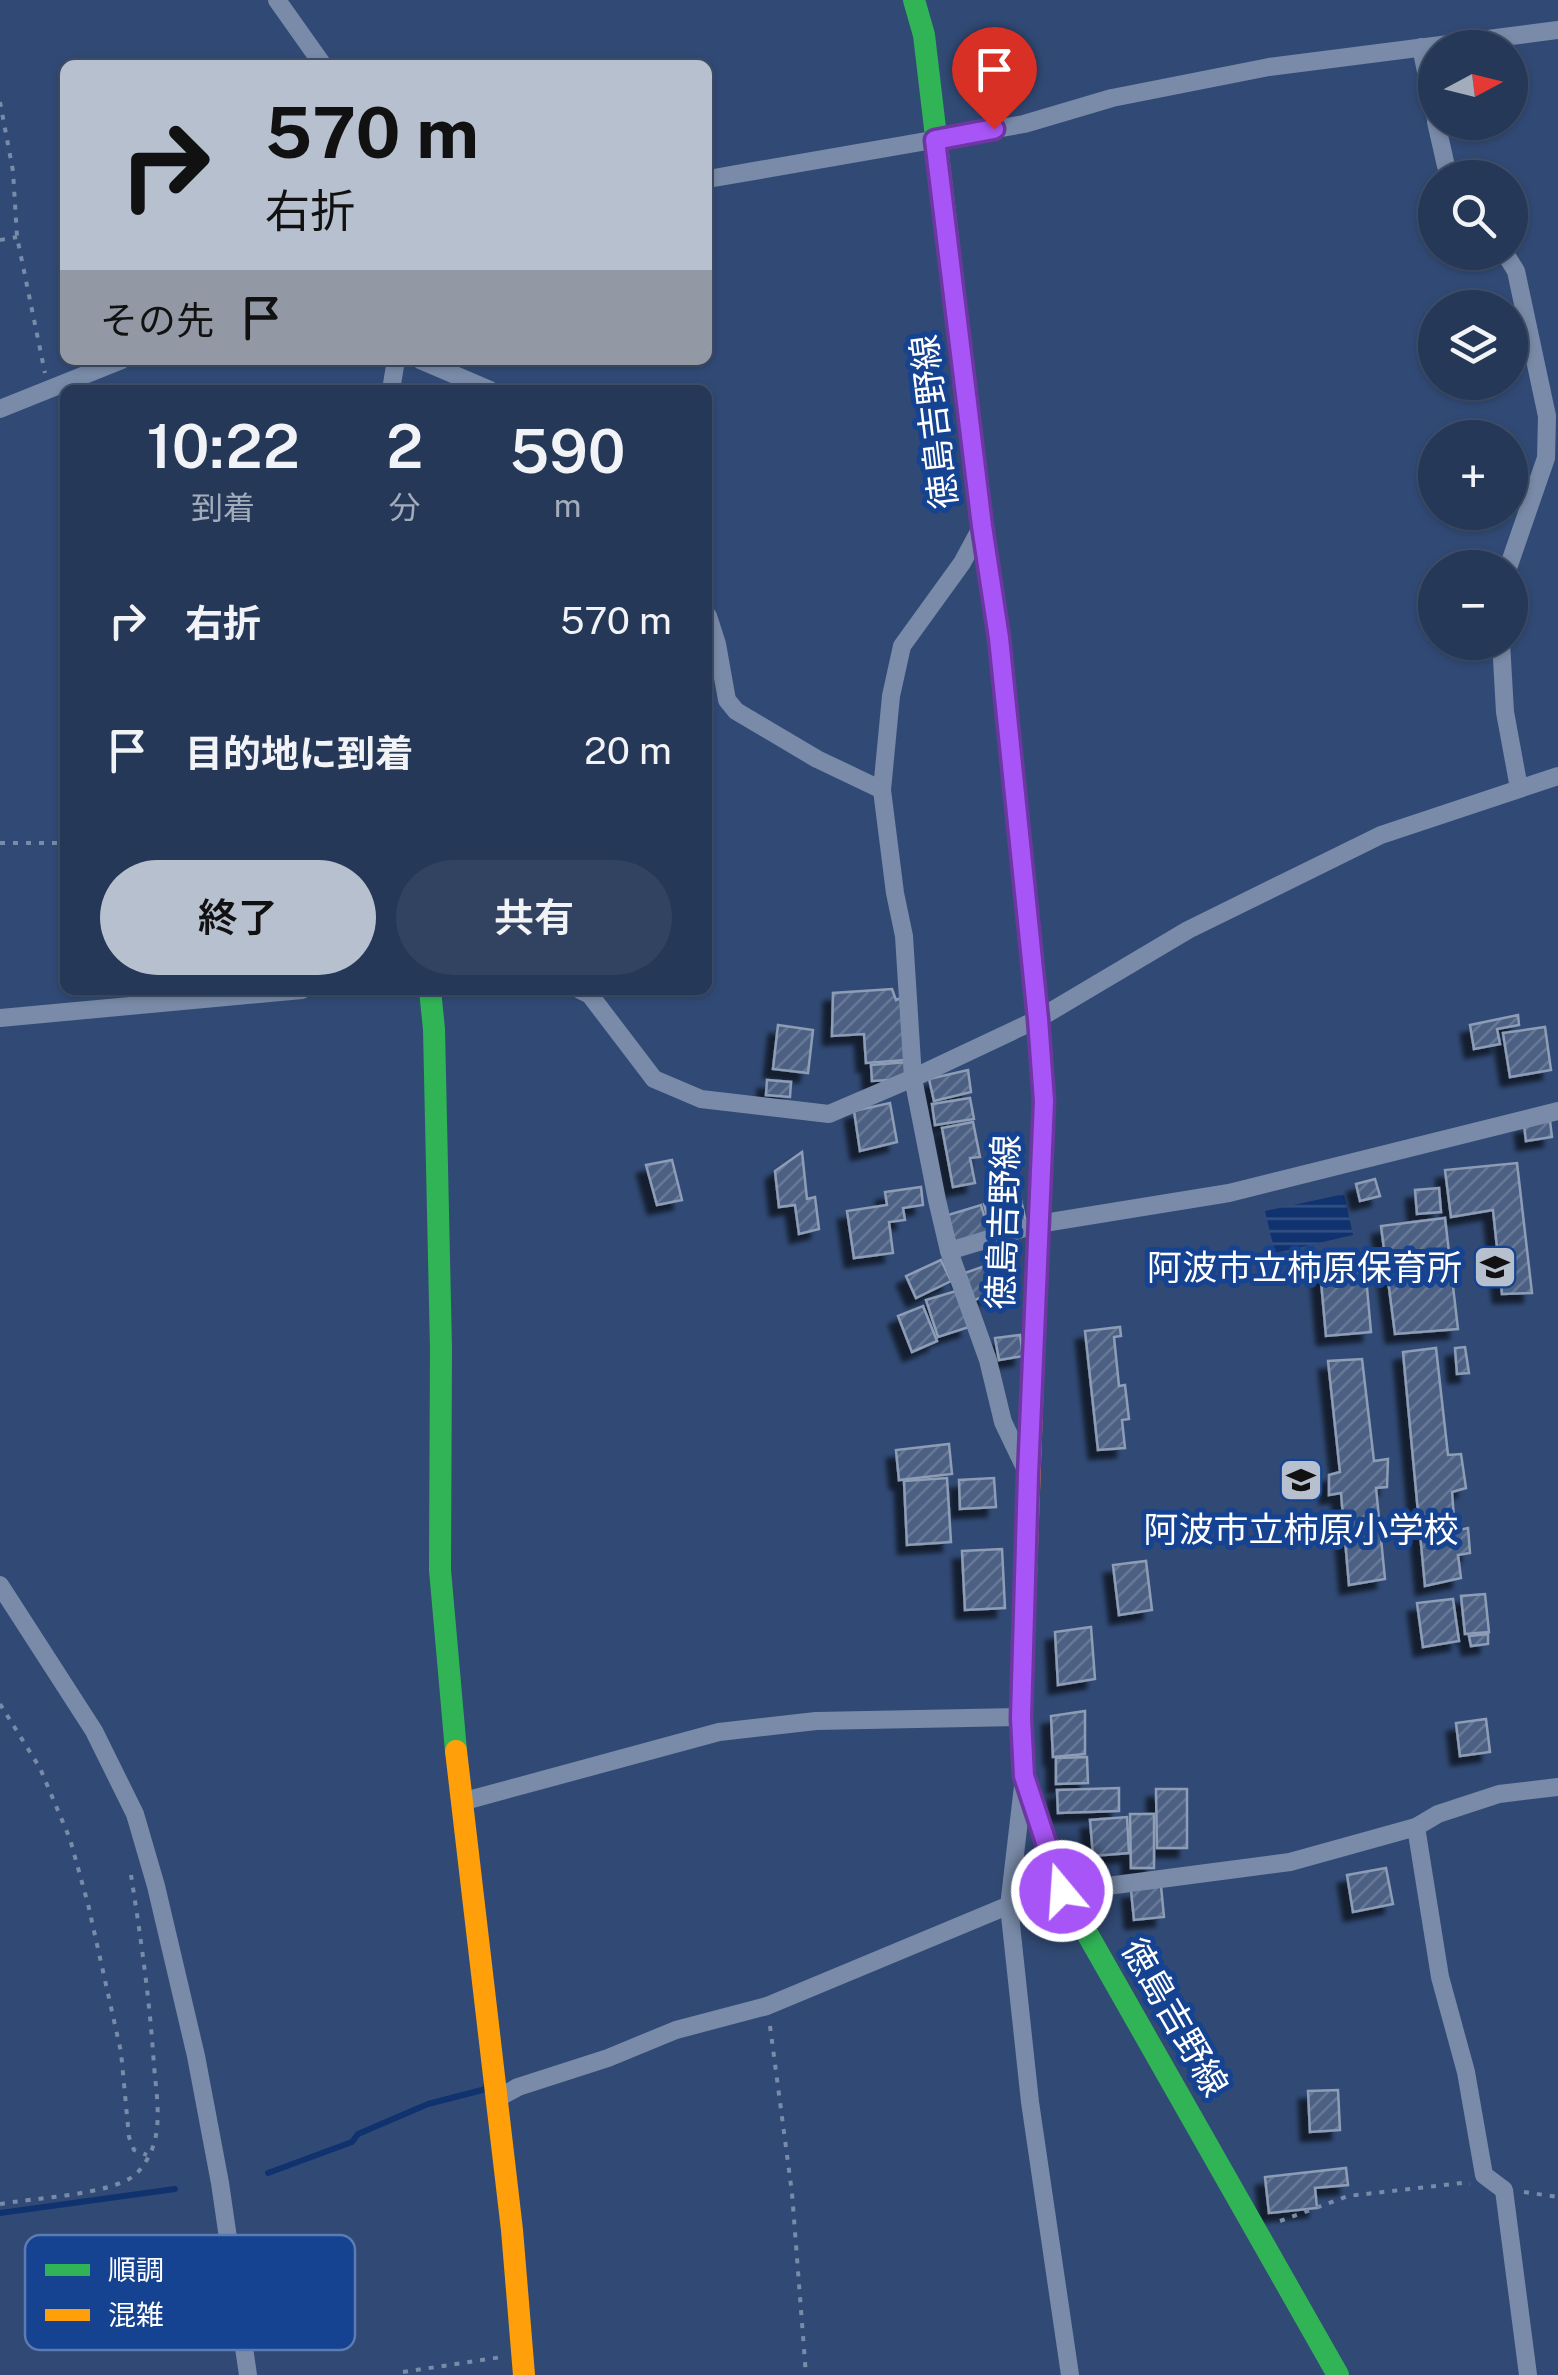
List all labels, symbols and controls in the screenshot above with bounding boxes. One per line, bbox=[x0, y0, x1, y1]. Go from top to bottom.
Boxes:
pin bbox=[952, 27, 1037, 130]
north arrow bbox=[1418, 30, 1528, 140]
map controls bbox=[1418, 30, 1528, 660]
icon: arrive bbox=[967, 42, 1022, 97]
text: 570 m bbox=[265, 91, 479, 174]
icon: right bbox=[100, 100, 230, 230]
button: search bbox=[1418, 160, 1528, 270]
text: 右折 bbox=[265, 184, 355, 237]
icon: arrive bbox=[234, 290, 289, 345]
button: layers bbox=[1418, 290, 1528, 400]
text: その先 bbox=[100, 298, 214, 343]
street label: 徳島吉野線 bbox=[903, 333, 965, 511]
text: 10:22 bbox=[147, 411, 300, 482]
text: 2 bbox=[386, 411, 423, 482]
text: 590 bbox=[510, 416, 625, 487]
button: + bbox=[1418, 420, 1528, 530]
text: m bbox=[554, 487, 581, 524]
text: 到着 bbox=[191, 489, 255, 526]
text: 分 bbox=[389, 489, 421, 526]
button: − bbox=[1418, 550, 1528, 660]
icon: right bbox=[100, 593, 155, 648]
text: 570 m bbox=[560, 598, 672, 643]
text: 右折 bbox=[185, 601, 261, 646]
icon: arrive bbox=[100, 723, 155, 778]
text: 20 m bbox=[584, 728, 672, 773]
text: 目的地に到着 bbox=[185, 731, 413, 776]
button: 終了 bbox=[100, 860, 376, 975]
button: 共有 bbox=[396, 860, 672, 975]
street label: 徳島吉野線 bbox=[979, 1134, 1027, 1310]
school or university icon: 阿波市立柿原保育所 bbox=[1472, 1244, 1518, 1290]
place label: 阿波市立柿原保育所 bbox=[1147, 1247, 1462, 1288]
school or university icon: 阿波市立柿原小学校 bbox=[1278, 1457, 1324, 1503]
place label: 阿波市立柿原小学校 bbox=[1143, 1509, 1459, 1550]
position arrow bbox=[1010, 1839, 1114, 1943]
street label: 徳島吉野線 bbox=[1113, 1931, 1237, 2103]
legend bbox=[25, 2235, 355, 2350]
text: 順調 bbox=[108, 2253, 164, 2286]
text: 混雑 bbox=[108, 2298, 164, 2331]

